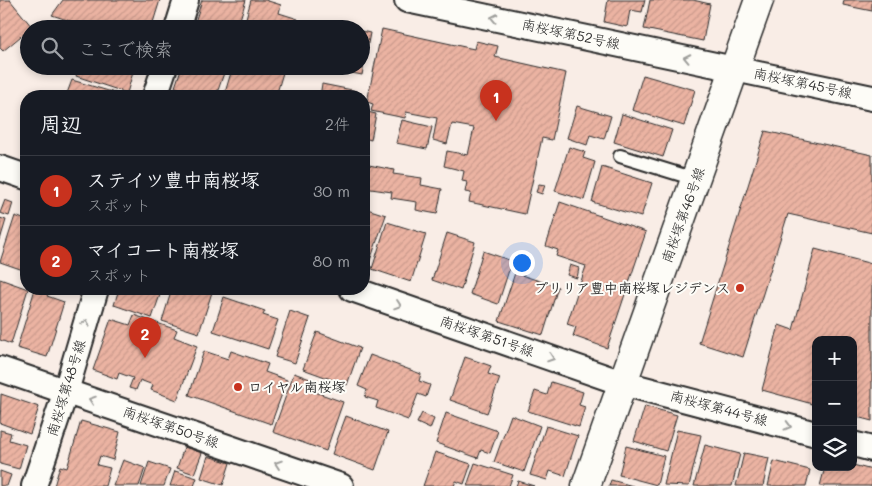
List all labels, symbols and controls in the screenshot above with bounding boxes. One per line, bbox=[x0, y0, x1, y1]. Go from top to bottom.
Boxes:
one-way arrow bbox=[489, 13, 498, 24]
street label: 南桜塚第52号線 bbox=[520, 14, 622, 53]
search box bbox=[20, 20, 370, 75]
icon: search bbox=[38, 34, 66, 62]
text: ここで検索 bbox=[78, 36, 173, 61]
one-way arrow bbox=[683, 53, 691, 64]
street label: 南桜塚第45号線 bbox=[752, 63, 854, 102]
pin: 1 bbox=[480, 80, 512, 121]
text: 周辺 bbox=[40, 110, 82, 137]
text: 2件 bbox=[325, 113, 350, 134]
street label: 南桜塚第46号線 bbox=[656, 164, 709, 265]
text: ステイツ豊中南桜塚 bbox=[87, 167, 259, 192]
text: 1 bbox=[52, 180, 60, 201]
text: 30 m bbox=[313, 180, 350, 201]
text: スポット bbox=[87, 194, 151, 215]
text: マイコート南桜塚 bbox=[87, 237, 239, 262]
text: 2 bbox=[52, 250, 60, 271]
text: 80 m bbox=[313, 250, 350, 271]
your location bbox=[509, 250, 535, 276]
text: スポット bbox=[87, 264, 151, 285]
place label: プリリア豊中南桜塚レジデンス bbox=[534, 278, 730, 297]
marker: プリリア豊中南桜塚レジデンス bbox=[734, 282, 746, 294]
one-way arrow bbox=[393, 299, 402, 309]
street label: 南桜塚第51号線 bbox=[438, 311, 537, 361]
pin: 2 bbox=[129, 317, 161, 358]
one-way arrow bbox=[80, 319, 90, 327]
map controls bbox=[812, 336, 857, 471]
button: + bbox=[812, 336, 857, 381]
street label: 南桜塚第48号線 bbox=[42, 337, 89, 439]
one-way arrow bbox=[547, 352, 555, 362]
place label: ロイヤル南桜塚 bbox=[248, 377, 346, 396]
marker: ロイヤル南桜塚 bbox=[232, 381, 244, 393]
button: − bbox=[812, 381, 857, 426]
street label: 南桜塚第44号線 bbox=[668, 385, 770, 430]
one-way arrow bbox=[88, 396, 97, 406]
street label: 南桜塚第50号線 bbox=[120, 401, 222, 452]
one-way arrow bbox=[783, 421, 791, 431]
button: layers bbox=[812, 426, 857, 471]
one-way arrow bbox=[275, 460, 283, 470]

